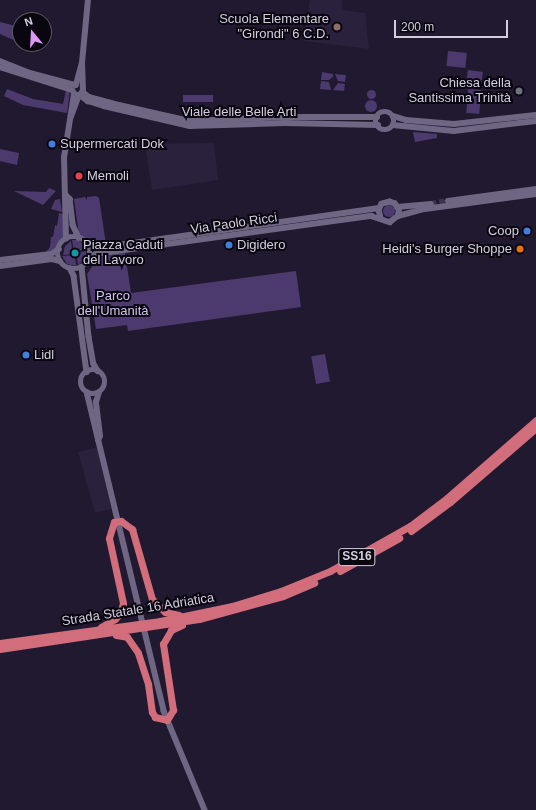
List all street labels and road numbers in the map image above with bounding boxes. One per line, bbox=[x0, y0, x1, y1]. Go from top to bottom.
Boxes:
street label: Viale delle Belle Arti bbox=[181, 104, 297, 120]
street label: Via Paolo Ricci bbox=[190, 210, 278, 238]
road number: SS16 bbox=[338, 547, 376, 567]
street label: Strada Statale 16 Adriatica bbox=[60, 590, 216, 630]

